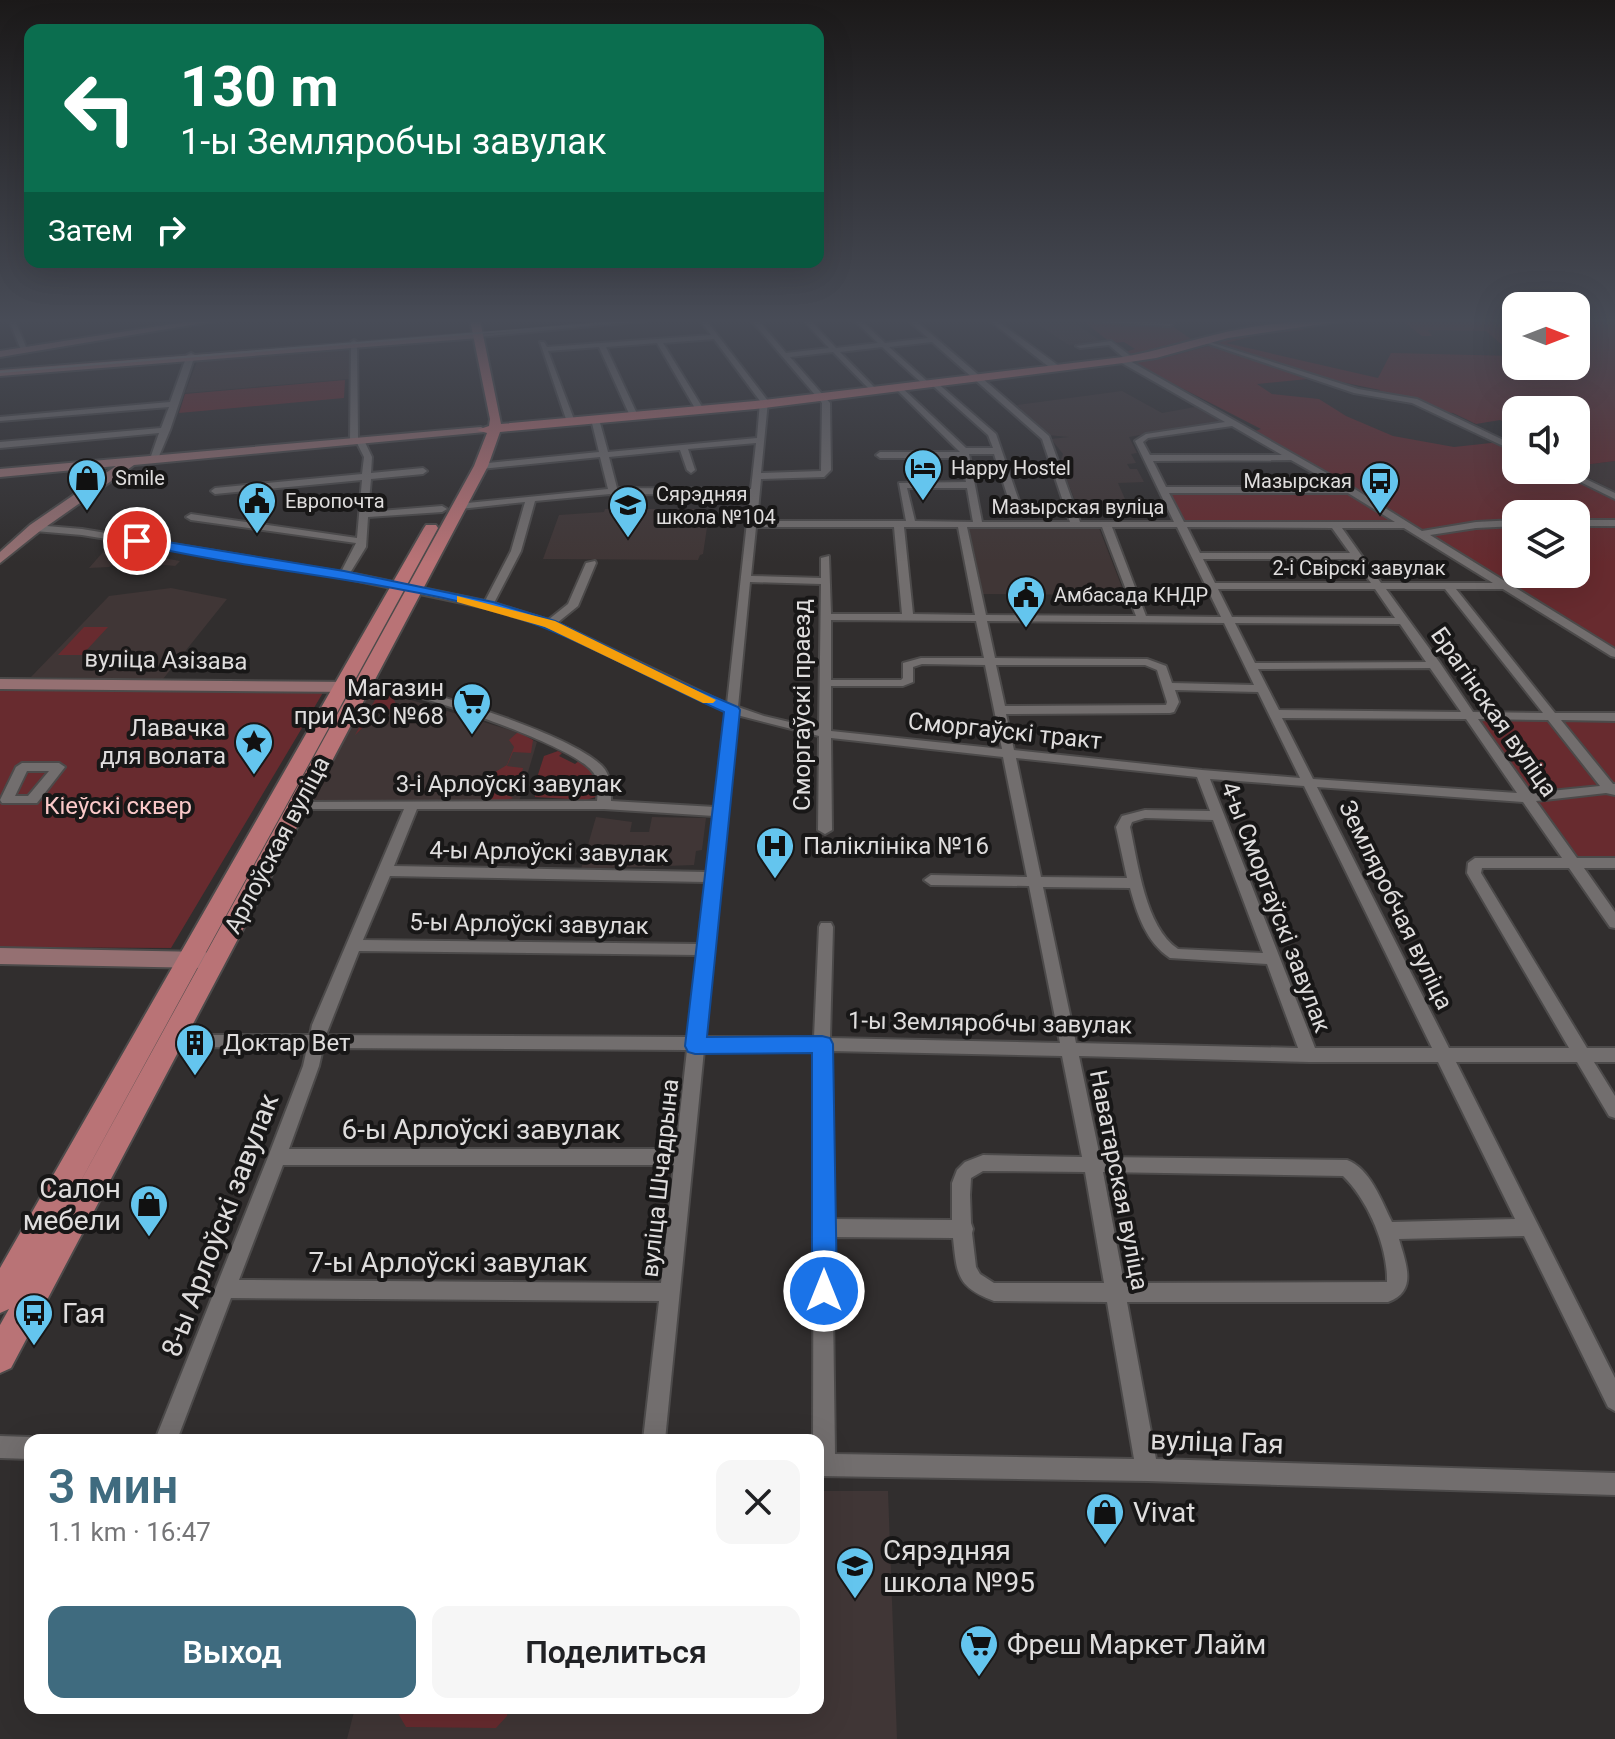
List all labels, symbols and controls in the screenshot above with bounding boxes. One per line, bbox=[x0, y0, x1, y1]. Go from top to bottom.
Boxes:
text: 130 m bbox=[180, 54, 339, 120]
icon: left bbox=[48, 56, 152, 160]
text: 1-ы Земляробчы завулак bbox=[180, 121, 606, 163]
icon: right bbox=[149, 208, 193, 252]
text: Затем bbox=[48, 213, 133, 248]
north arrow bbox=[1502, 292, 1590, 380]
map controls bbox=[1502, 292, 1590, 588]
button: sound bbox=[1502, 396, 1590, 484]
hotel icon: Happy Hostel bbox=[902, 447, 944, 502]
place label: Happy Hostel bbox=[951, 456, 1071, 480]
shop icon: Smile bbox=[66, 457, 108, 512]
bus stop icon: Мазырская bbox=[1359, 460, 1401, 515]
place label: Smile bbox=[115, 466, 165, 490]
place label: Мазырская bbox=[1244, 469, 1352, 493]
public building icon: Европочта bbox=[236, 480, 278, 535]
place label: Сярэдняя школа №104 bbox=[656, 482, 776, 529]
school or university icon: Сярэдняя школа №104 bbox=[607, 484, 649, 539]
place label: Европочта bbox=[285, 489, 385, 513]
street label: Мазырская вуліца bbox=[992, 495, 1164, 519]
button: layers bbox=[1502, 500, 1590, 588]
pin bbox=[103, 507, 171, 575]
icon: arrive bbox=[115, 519, 159, 563]
street label: 2-і Свірскі завулак bbox=[1273, 556, 1446, 580]
public building icon: Амбасада КНДР bbox=[1005, 574, 1047, 629]
place label: Амбасада КНДР bbox=[1054, 583, 1208, 607]
street label: Сморгаўскі праезд bbox=[788, 599, 816, 811]
street label: Брагінская вуліца bbox=[1425, 622, 1563, 802]
street label: вуліца Азізава bbox=[84, 645, 248, 675]
place label: Магазин при АЗС №68 bbox=[294, 674, 444, 730]
supermarket icon: Магазин при АЗС №68 bbox=[451, 681, 493, 736]
street label: Сморгаўскі тракт bbox=[907, 707, 1104, 755]
place label: Лавачка для волата bbox=[100, 714, 226, 770]
place icon: Лавачка для волата bbox=[233, 721, 275, 776]
street label: Арлоўская вуліца bbox=[218, 752, 336, 938]
street label: 3-і Арлоўскі завулак bbox=[396, 770, 622, 798]
street label: 4-ы Сморгаўскі завулак bbox=[1215, 778, 1337, 1036]
park label: Кіеўскі сквер bbox=[44, 792, 192, 820]
street label: Земляробчая вуліца bbox=[1333, 796, 1459, 1014]
hospital icon: Паліклініка №16 bbox=[754, 825, 796, 880]
place label: Паліклініка №16 bbox=[803, 832, 989, 860]
street label: 4-ы Арлоўскі завулак bbox=[429, 836, 669, 868]
street label: 5-ы Арлоўскі завулак bbox=[409, 908, 649, 940]
street label: 1-ы Земляробчы завулак bbox=[848, 1007, 1132, 1039]
building icon: Доктар Вет bbox=[174, 1022, 216, 1077]
place label: Доктар Вет bbox=[223, 1029, 351, 1057]
street label: Наватарская вуліца bbox=[1084, 1067, 1154, 1293]
street label: вуліца Шчадрына bbox=[636, 1077, 684, 1279]
street label: 8-ы Арлоўскі завулак bbox=[155, 1089, 285, 1361]
street label: 6-ы Арлоўскі завулак bbox=[341, 1113, 621, 1146]
place label: Салон мебели bbox=[23, 1172, 121, 1237]
shop icon: Салон мебели bbox=[128, 1183, 170, 1238]
street label: 7-ы Арлоўскі завулак bbox=[308, 1246, 588, 1279]
position arrow bbox=[782, 1249, 866, 1333]
bus stop icon: Гая bbox=[13, 1292, 55, 1347]
place label: Гая bbox=[62, 1297, 105, 1330]
street label: вуліца Гая bbox=[1150, 1423, 1284, 1461]
text: 3 мин bbox=[48, 1458, 178, 1515]
button: close bbox=[716, 1460, 800, 1544]
shop icon: Vivat bbox=[1084, 1491, 1126, 1546]
place label: Vivat bbox=[1133, 1496, 1195, 1529]
text: 1.1 km · 16:47 bbox=[48, 1517, 211, 1547]
place label: Сярэдняя школа №95 bbox=[883, 1534, 1035, 1599]
school or university icon: Сярэдняя школа №95 bbox=[834, 1545, 876, 1600]
button: Выход bbox=[48, 1606, 416, 1698]
button: Поделиться bbox=[432, 1606, 800, 1698]
supermarket icon: Фреш Маркет Лайм bbox=[958, 1623, 1000, 1678]
place label: Фреш Маркет Лайм bbox=[1007, 1628, 1266, 1661]

